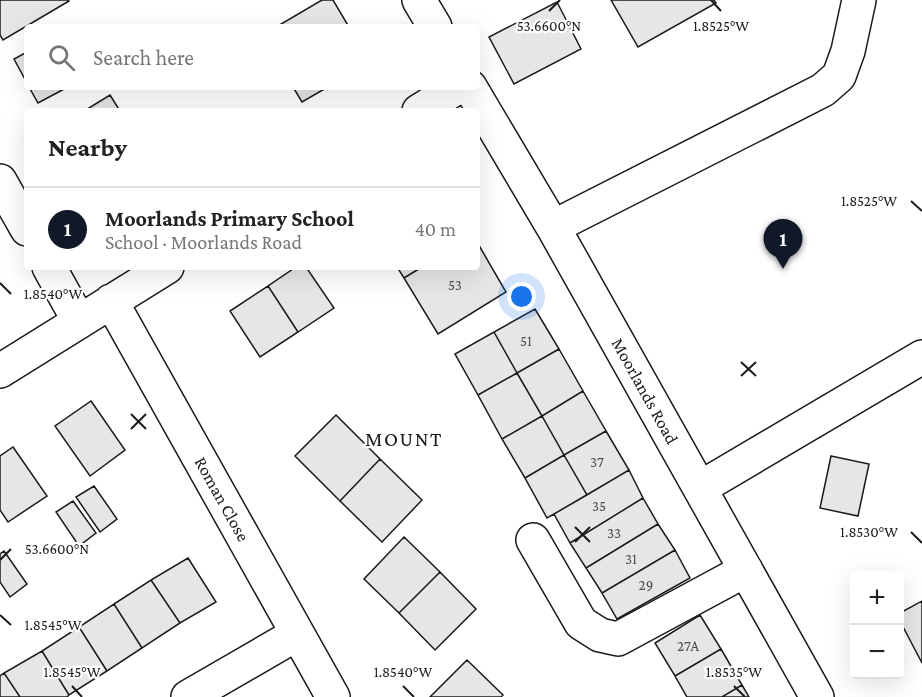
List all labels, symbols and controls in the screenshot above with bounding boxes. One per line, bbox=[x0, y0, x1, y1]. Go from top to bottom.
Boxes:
text: 53.6600°N bbox=[517, 18, 581, 34]
text: 1.8525°W bbox=[693, 18, 749, 34]
search box bbox=[24, 24, 480, 90]
icon: search bbox=[45, 41, 78, 74]
text: Search here bbox=[93, 45, 194, 70]
text: Nearby bbox=[48, 133, 127, 162]
text: 1.8525°W bbox=[841, 193, 897, 209]
text: Moorlands Primary School bbox=[105, 206, 354, 231]
text: 1 bbox=[64, 218, 71, 240]
text: 40 m bbox=[415, 218, 456, 240]
pin: 1 bbox=[764, 220, 802, 269]
text: School · Moorlands Road bbox=[105, 231, 302, 253]
house number: 53 bbox=[448, 277, 462, 293]
your location bbox=[507, 282, 536, 311]
text: 1.8540°W bbox=[24, 286, 83, 302]
house number: 51 bbox=[520, 333, 532, 349]
street label: Moorlands Road bbox=[608, 334, 683, 448]
district label: MOUNT bbox=[365, 427, 443, 451]
street label: Roman Close bbox=[191, 453, 254, 545]
house number: 37 bbox=[590, 454, 604, 470]
house number: 35 bbox=[592, 498, 606, 514]
text: 1.8530°W bbox=[840, 524, 898, 540]
house number: 33 bbox=[607, 525, 621, 541]
text: 53.6600°N bbox=[25, 541, 89, 557]
house number: 31 bbox=[625, 551, 637, 567]
map controls bbox=[850, 571, 904, 679]
button: + bbox=[850, 571, 904, 625]
house number: 29 bbox=[639, 577, 653, 593]
text: 1.8545°W bbox=[24, 617, 82, 633]
button: − bbox=[850, 625, 904, 679]
house number: 27A bbox=[677, 638, 699, 654]
text: 1.8545°W bbox=[43, 664, 101, 680]
text: 1.8540°W bbox=[374, 664, 433, 680]
text: 1.8535°W bbox=[706, 664, 762, 680]

